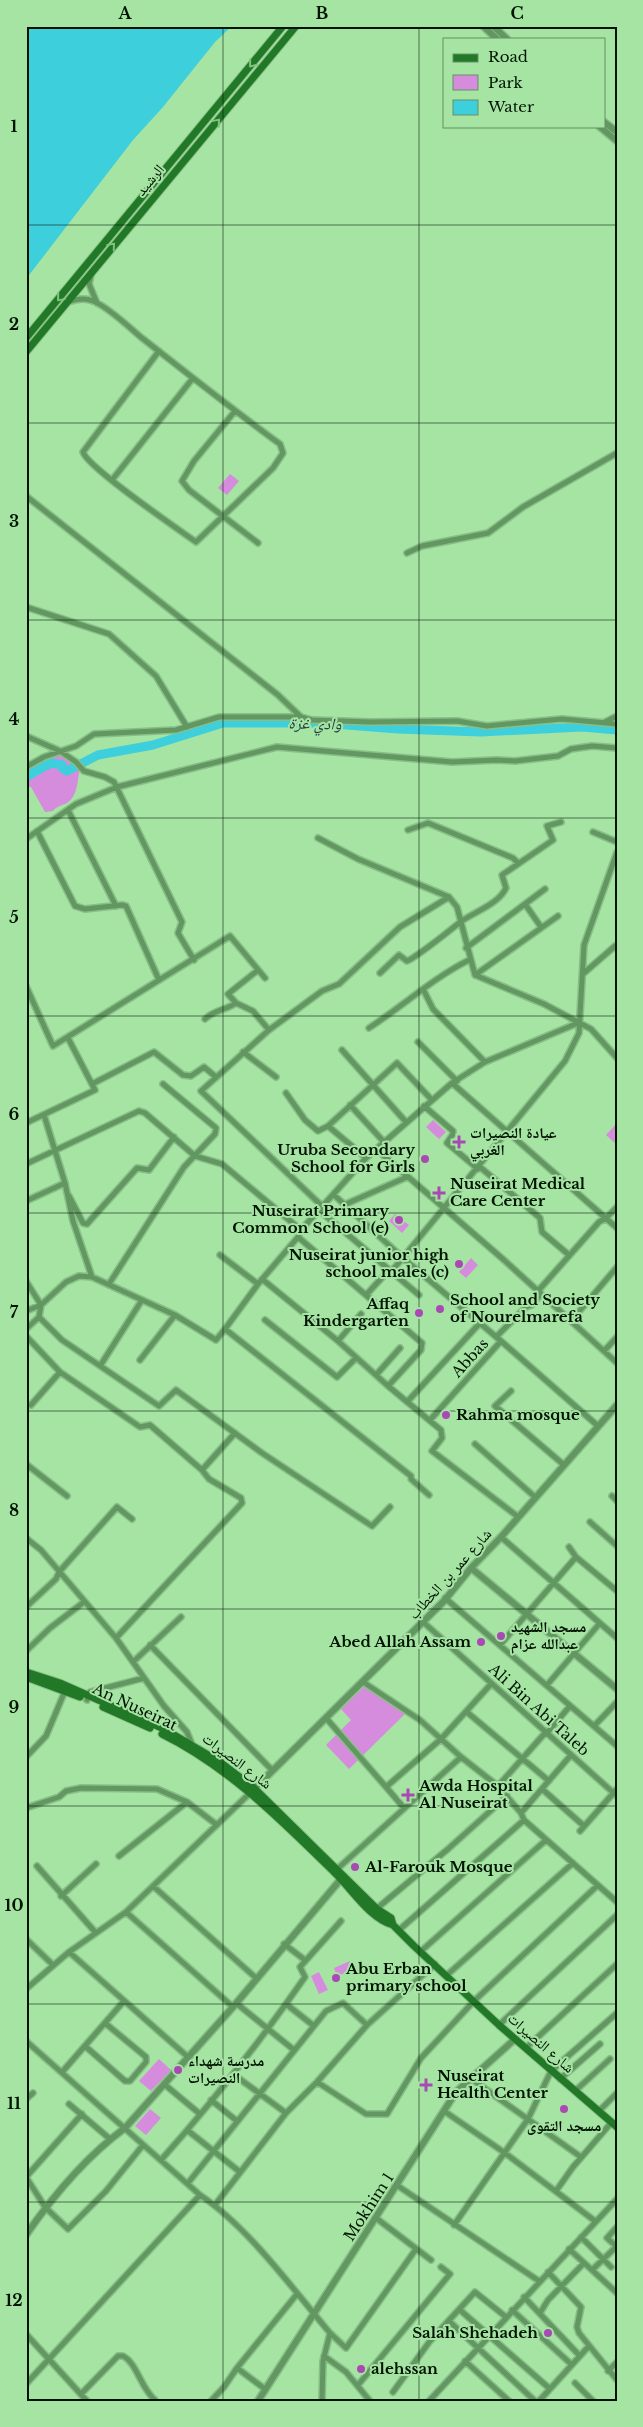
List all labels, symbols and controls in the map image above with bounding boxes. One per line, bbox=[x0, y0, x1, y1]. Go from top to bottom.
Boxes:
text: A bbox=[118, 3, 133, 23]
text: B bbox=[316, 3, 329, 23]
text: C bbox=[510, 3, 524, 23]
legend bbox=[443, 38, 606, 128]
text: Road bbox=[488, 47, 528, 66]
one-way arrow bbox=[250, 58, 258, 67]
text: Park bbox=[488, 73, 524, 92]
text: Water bbox=[487, 97, 535, 116]
text: 1 bbox=[11, 116, 18, 136]
one-way arrow bbox=[212, 119, 220, 128]
street label: الرشيد bbox=[131, 160, 168, 199]
one-way arrow bbox=[107, 243, 115, 252]
one-way arrow bbox=[57, 292, 66, 301]
text: 2 bbox=[9, 314, 19, 334]
text: 3 bbox=[9, 511, 19, 531]
text: 4 bbox=[9, 709, 19, 729]
water label: وادي غزة bbox=[288, 713, 342, 737]
text: 5 bbox=[9, 907, 19, 927]
text: 6 bbox=[9, 1104, 20, 1124]
place label: عيادة النصيرات الغربي bbox=[470, 1123, 557, 1162]
marker: عيادة النصيرات الغربي bbox=[452, 1135, 466, 1149]
place label: Uruba Secondary School for Girls bbox=[277, 1140, 415, 1176]
marker: Uruba Secondary School for Girls bbox=[419, 1153, 431, 1165]
place label: Nuseirat Medical Care Center bbox=[450, 1174, 586, 1210]
marker: Nuseirat Medical Care Center bbox=[432, 1186, 446, 1200]
place label: Nuseirat Primary Common School (e) bbox=[232, 1201, 389, 1237]
marker: Nuseirat Primary Common School (e) bbox=[393, 1214, 405, 1226]
place label: Nuseirat junior high school males (c) bbox=[289, 1245, 449, 1281]
marker: Nuseirat junior high school males (c) bbox=[453, 1258, 465, 1270]
place label: School and Society of Nourelmarefa bbox=[450, 1290, 600, 1326]
place label: Affaq Kindergarten bbox=[303, 1294, 410, 1330]
text: 7 bbox=[10, 1302, 19, 1322]
marker: School and Society of Nourelmarefa bbox=[434, 1303, 446, 1315]
marker: Affaq Kindergarten bbox=[413, 1307, 425, 1319]
street label: Abbas bbox=[446, 1334, 492, 1382]
place label: Rahma mosque bbox=[456, 1405, 580, 1424]
marker: Rahma mosque bbox=[440, 1409, 452, 1421]
text: 8 bbox=[9, 1500, 19, 1520]
street label: شارع عمر بن الخطاب bbox=[404, 1524, 496, 1624]
place label: مسجد الشهيد عبدالله عزام bbox=[511, 1617, 586, 1654]
marker: مسجد الشهيد عبدالله عزام bbox=[495, 1630, 507, 1642]
place label: Abed Allah Assam bbox=[328, 1632, 471, 1651]
marker: Abed Allah Assam bbox=[475, 1636, 487, 1648]
street label: Ali Bin Abi Taleb bbox=[484, 1659, 594, 1760]
street label: An Nuseirat bbox=[89, 1678, 181, 1735]
text: 9 bbox=[9, 1697, 20, 1717]
street label: شارع النصيرات bbox=[198, 1728, 276, 1794]
place label: Awda Hospital Al Nuseirat bbox=[418, 1776, 533, 1812]
marker: Awda Hospital Al Nuseirat bbox=[401, 1788, 415, 1802]
place label: Al-Farouk Mosque bbox=[364, 1857, 513, 1876]
marker: Al-Farouk Mosque bbox=[349, 1861, 361, 1873]
text: 10 bbox=[4, 1895, 24, 1915]
place label: Abu Erban primary school bbox=[345, 1959, 467, 1995]
marker: Abu Erban primary school bbox=[330, 1972, 342, 1984]
street label: شارع النصيرات bbox=[503, 2008, 579, 2078]
place label: مدرسة شهداء النصيرات bbox=[188, 2051, 264, 2087]
marker: مدرسة شهداء النصيرات bbox=[172, 2064, 184, 2076]
place label: Nuseirat Health Center bbox=[437, 2066, 549, 2102]
marker: Nuseirat Health Center bbox=[419, 2078, 433, 2092]
text: 11 bbox=[7, 2093, 21, 2113]
marker: مسجد التقوى bbox=[558, 2103, 570, 2115]
place label: مسجد التقوى bbox=[527, 2116, 601, 2135]
street label: Mokhim 1 bbox=[340, 2169, 398, 2244]
text: 12 bbox=[5, 2290, 23, 2310]
place label: Salah Shehadeh bbox=[412, 2323, 538, 2342]
marker: Salah Shehadeh bbox=[542, 2327, 554, 2339]
place label: alehssan bbox=[371, 2359, 438, 2378]
marker: alehssan bbox=[355, 2363, 367, 2375]

